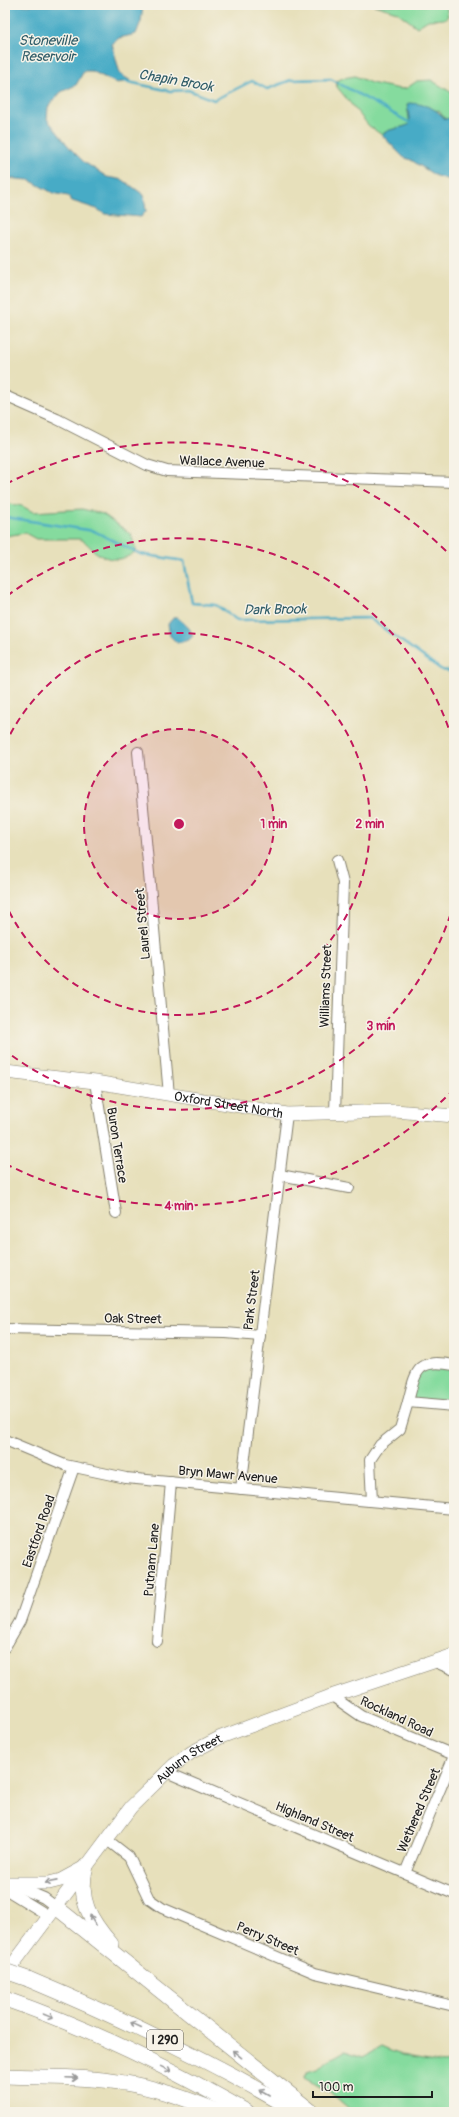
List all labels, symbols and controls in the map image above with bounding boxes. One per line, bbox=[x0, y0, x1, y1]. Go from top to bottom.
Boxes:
water label: Stoneville Reservoir bbox=[19, 32, 79, 65]
water label: Chapin Brook bbox=[137, 66, 216, 96]
street label: Wallace Avenue bbox=[179, 453, 265, 472]
water label: Dark Brook bbox=[244, 600, 308, 619]
centre of rings bbox=[172, 817, 186, 831]
text: 1 min bbox=[261, 817, 288, 832]
text: 2 min bbox=[356, 817, 385, 832]
street label: Laurel Street bbox=[132, 887, 154, 960]
street label: Williams Street bbox=[317, 943, 335, 1028]
text: 3 min bbox=[367, 1019, 396, 1034]
street label: Oxford Street North bbox=[173, 1088, 284, 1122]
street label: Buron Terrace bbox=[103, 1106, 131, 1185]
text: 4 min bbox=[163, 1199, 194, 1214]
street label: Park Street bbox=[240, 1268, 264, 1331]
street label: Oak Street bbox=[104, 1310, 163, 1328]
street label: Bryn Mawr Avenue bbox=[178, 1463, 279, 1487]
street label: Eastford Road bbox=[19, 1493, 59, 1570]
street label: Putnam Lane bbox=[141, 1522, 163, 1597]
street label: Rockland Road bbox=[358, 1693, 436, 1741]
street label: Auburn Street bbox=[153, 1731, 226, 1787]
street label: Wethered Street bbox=[394, 1765, 444, 1855]
street label: Highland Street bbox=[273, 1798, 357, 1846]
one-way arrow bbox=[45, 1878, 58, 1886]
one-way arrow bbox=[89, 1914, 97, 1926]
street label: Perry Street bbox=[234, 1919, 302, 1960]
one-way arrow bbox=[41, 2012, 53, 2020]
one-way arrow bbox=[130, 2021, 142, 2028]
road number: I 290 bbox=[147, 2030, 183, 2050]
one-way arrow bbox=[231, 2049, 242, 2058]
one-way arrow bbox=[160, 2066, 172, 2073]
scale bar bbox=[313, 2073, 432, 2099]
one-way arrow bbox=[65, 2075, 78, 2082]
text: 100 m bbox=[319, 2080, 354, 2095]
one-way arrow bbox=[258, 2088, 270, 2096]

